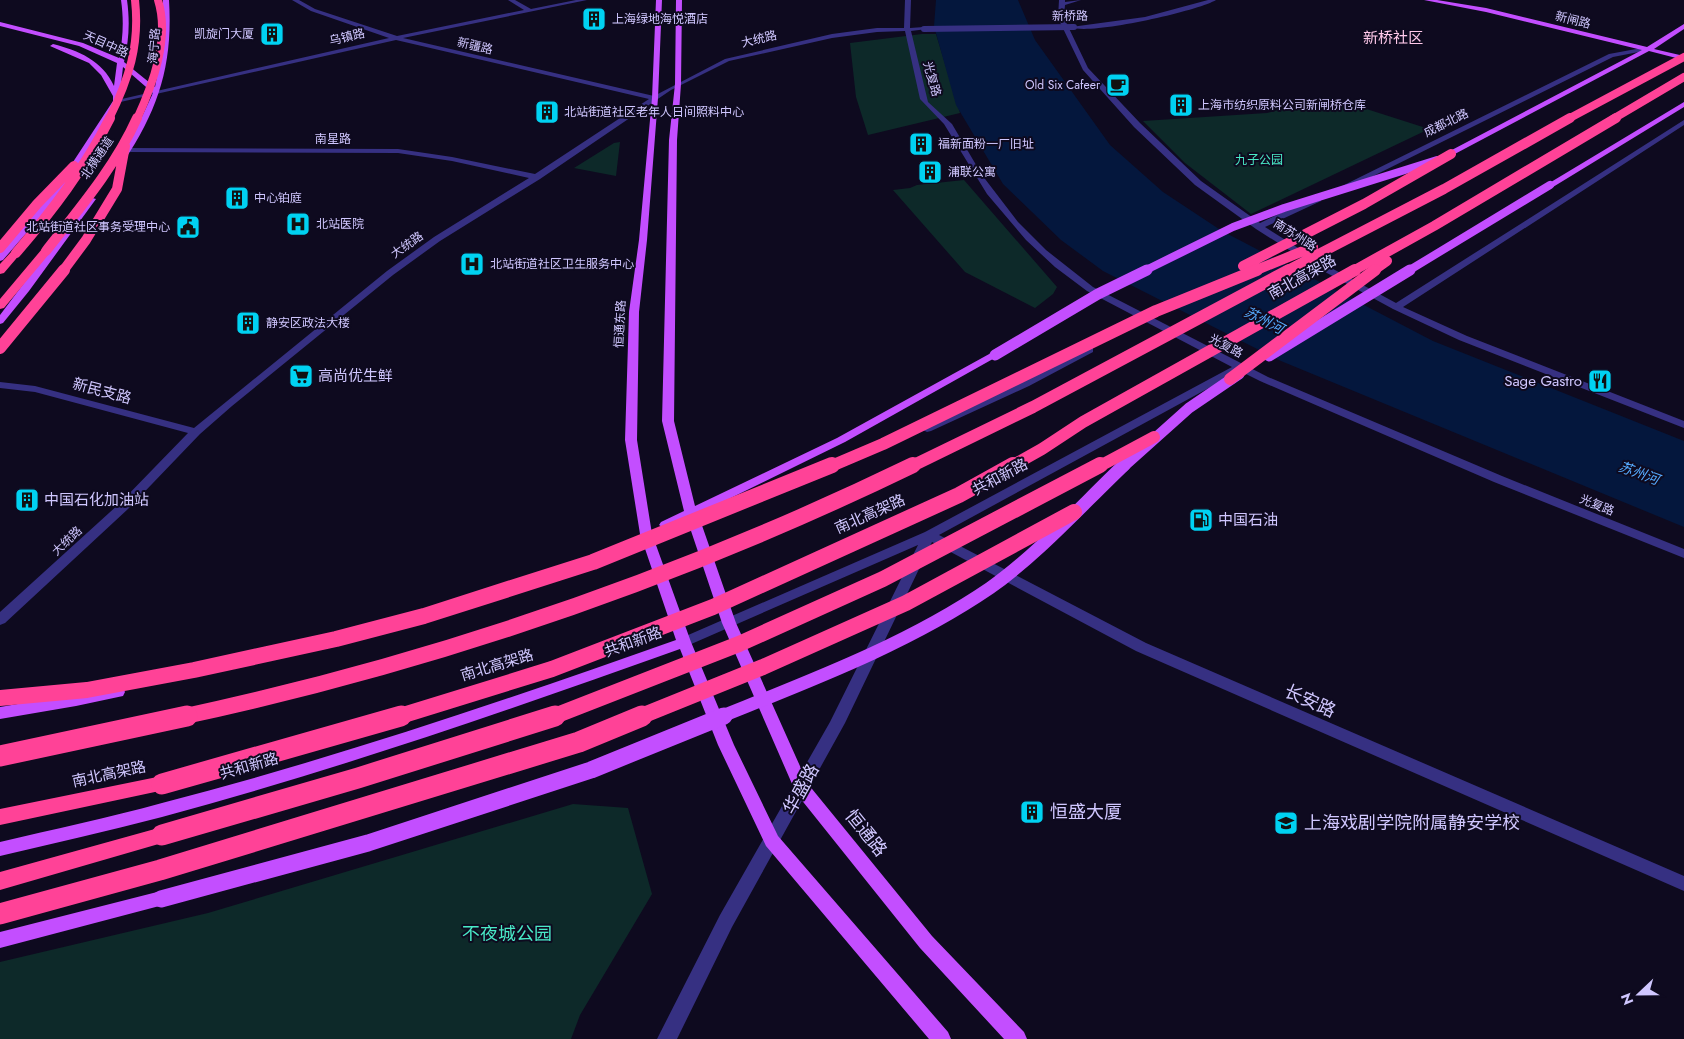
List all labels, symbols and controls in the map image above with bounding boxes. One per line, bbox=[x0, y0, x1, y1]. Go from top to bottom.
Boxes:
building icon: 上海绿地海悦酒店 bbox=[581, 6, 607, 32]
street label: 新桥路 bbox=[1052, 7, 1088, 25]
street label: 新闸路 bbox=[1553, 7, 1593, 33]
place label: 上海绿地海悦酒店 bbox=[612, 10, 708, 28]
building icon: 凯旋门大厦 bbox=[259, 21, 285, 47]
street label: 乌镇路 bbox=[327, 24, 367, 50]
place label: 凯旋门大厦 bbox=[194, 25, 254, 43]
street label: 天目中路 bbox=[80, 26, 132, 62]
street label: 大统路 bbox=[739, 26, 779, 52]
street label: 海宁路 bbox=[143, 27, 165, 65]
district label: 新桥社区 bbox=[1363, 27, 1423, 49]
street label: 新疆路 bbox=[455, 33, 495, 59]
street label: 光复路 bbox=[918, 59, 946, 99]
cafe icon: Old Six Cafeer bbox=[1105, 72, 1131, 98]
place label: Old Six Cafeer bbox=[1025, 76, 1101, 94]
building icon: 上海市纺织原料公司新闸桥仓库 bbox=[1168, 92, 1194, 118]
place label: 上海市纺织原料公司新闸桥仓库 bbox=[1198, 96, 1366, 114]
building icon: 北站街道社区老年人日间照料中心 bbox=[534, 99, 560, 125]
place label: 北站街道社区老年人日间照料中心 bbox=[564, 103, 744, 121]
street label: 成都北路 bbox=[1420, 104, 1472, 142]
street label: 南星路 bbox=[315, 130, 351, 148]
building icon: 福新面粉一厂旧址 bbox=[908, 131, 934, 157]
street label: 北横通道 bbox=[76, 133, 118, 183]
place label: 福新面粉一厂旧址 bbox=[938, 135, 1034, 153]
park label: 九子公园 bbox=[1235, 151, 1283, 169]
building icon: 浦联公寓 bbox=[917, 159, 943, 185]
place label: 浦联公寓 bbox=[948, 163, 996, 181]
building icon: 中心铂庭 bbox=[224, 185, 250, 211]
place label: 中心铂庭 bbox=[254, 189, 302, 207]
hospital icon: 北站医院 bbox=[285, 211, 311, 237]
public building icon: 北站街道社区事务受理中心 bbox=[175, 214, 201, 240]
place label: 北站医院 bbox=[316, 215, 364, 233]
street label: 南苏州路 bbox=[1270, 215, 1320, 255]
place label: 北站街道社区事务受理中心 bbox=[26, 218, 170, 236]
street label: 大统路 bbox=[387, 227, 427, 263]
street label: 南北高架路 bbox=[1264, 249, 1340, 305]
hospital icon: 北站街道社区卫生服务中心 bbox=[459, 251, 485, 277]
place label: 北站街道社区卫生服务中心 bbox=[490, 255, 634, 273]
street label: 恒通东路 bbox=[610, 300, 630, 348]
water label: 苏州河 bbox=[1241, 302, 1290, 340]
building icon: 静安区政法大楼 bbox=[235, 310, 261, 336]
place label: 静安区政法大楼 bbox=[266, 314, 350, 332]
street label: 光复路 bbox=[1206, 330, 1246, 362]
supermarket icon: 高尚优生鲜 bbox=[288, 363, 314, 389]
place label: 高尚优生鲜 bbox=[318, 365, 393, 387]
restaurant icon: Sage Gastro bbox=[1587, 368, 1613, 394]
place label: Sage Gastro bbox=[1504, 370, 1582, 392]
street label: 新民支路 bbox=[70, 373, 134, 409]
street label: 共和新路 bbox=[968, 453, 1032, 501]
water label: 苏州河 bbox=[1616, 456, 1665, 491]
building icon: 中国石化加油站 bbox=[14, 487, 40, 513]
place label: 中国石化加油站 bbox=[44, 489, 149, 511]
street label: 南北高架路 bbox=[831, 489, 909, 539]
street label: 光复路 bbox=[1577, 490, 1617, 520]
fuel station icon: 中国石油 bbox=[1188, 507, 1214, 533]
place label: 中国石油 bbox=[1218, 509, 1278, 531]
street label: 大统路 bbox=[48, 522, 86, 560]
street label: 共和新路 bbox=[601, 621, 665, 663]
street label: 南北高架路 bbox=[458, 644, 536, 686]
street label: 长安路 bbox=[1280, 678, 1340, 724]
street label: 共和新路 bbox=[217, 747, 281, 785]
street label: 南北高架路 bbox=[70, 755, 148, 793]
street label: 华盛路 bbox=[777, 759, 825, 819]
building icon: 恒盛大厦 bbox=[1019, 799, 1045, 825]
place label: 恒盛大厦 bbox=[1050, 799, 1122, 825]
street label: 恒通路 bbox=[839, 804, 893, 862]
school or university icon: 上海戏剧学院附属静安学校 bbox=[1273, 810, 1299, 836]
place label: 上海戏剧学院附属静安学校 bbox=[1304, 810, 1520, 836]
park label: 不夜城公园 bbox=[462, 921, 552, 947]
north arrow bbox=[1614, 969, 1664, 1019]
text: N bbox=[1616, 990, 1638, 1008]

